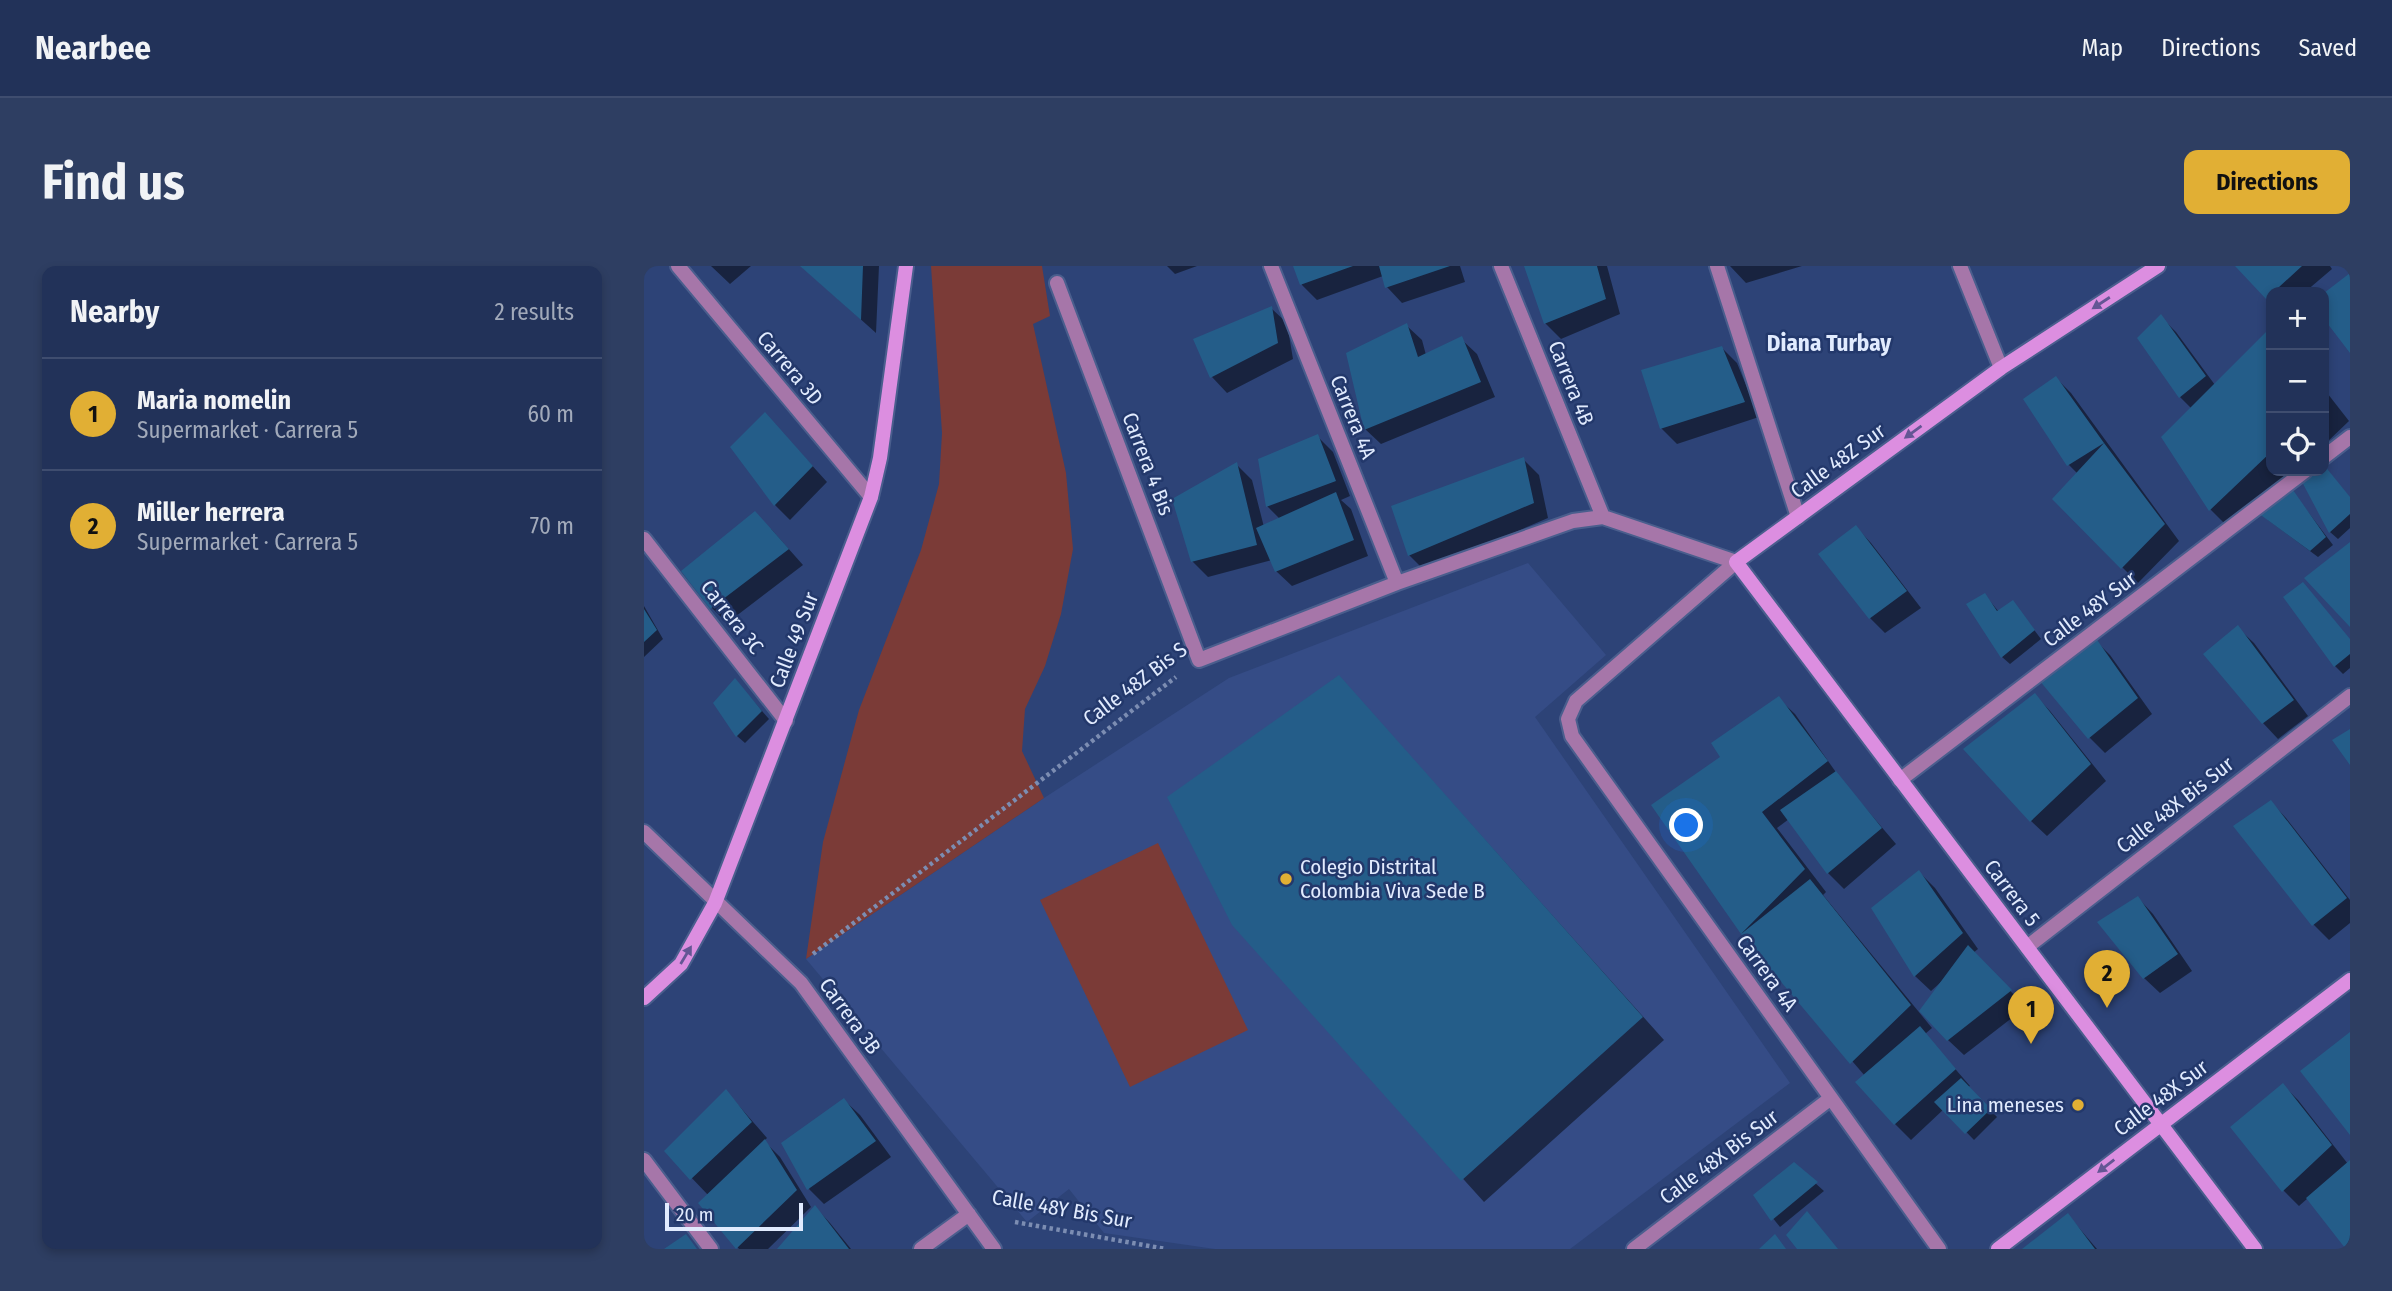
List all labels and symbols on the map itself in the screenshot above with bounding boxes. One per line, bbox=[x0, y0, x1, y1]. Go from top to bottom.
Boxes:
one-way arrow bbox=[2092, 296, 2110, 310]
street label: Carrera 3D bbox=[752, 326, 828, 410]
district label: Diana Turbay bbox=[1767, 329, 1892, 357]
street label: Carrera 4B bbox=[1542, 337, 1600, 429]
street label: Carrera 4A bbox=[1324, 371, 1382, 463]
street label: Carrera 4 Bis bbox=[1117, 409, 1179, 519]
street label: Calle 48Z Sur bbox=[1785, 417, 1891, 504]
one-way arrow bbox=[1904, 425, 1923, 439]
street label: Calle 48Y Sur bbox=[2038, 565, 2143, 653]
street label: Carrera 3C bbox=[695, 575, 769, 660]
street label: Calle 49 Sur bbox=[764, 588, 824, 692]
street label: Calle 48Z Bis S bbox=[1078, 636, 1192, 732]
street label: Calle 48X Bis Sur bbox=[2111, 751, 2239, 859]
your location bbox=[1669, 808, 1703, 842]
place label: Colegio Distrital Colombia Viva Sede B bbox=[1300, 854, 1485, 904]
street label: Carrera 5 bbox=[1979, 855, 2045, 931]
marker: Colegio Distrital Colombia Viva Sede B bbox=[1278, 871, 1294, 887]
street label: Carrera 4A bbox=[1731, 930, 1803, 1016]
one-way arrow bbox=[679, 946, 692, 965]
pin: 2 bbox=[2084, 950, 2130, 1008]
street label: Carrera 3B bbox=[814, 973, 886, 1059]
pin: 1 bbox=[2008, 986, 2054, 1044]
street label: Calle 48X Sur bbox=[2109, 1054, 2214, 1142]
place label: Lina meneses bbox=[1947, 1092, 2064, 1118]
marker: Lina meneses bbox=[2070, 1097, 2086, 1113]
street label: Calle 48X Bis Sur bbox=[1655, 1104, 1784, 1210]
one-way arrow bbox=[2098, 1158, 2116, 1173]
street label: Calle 48Y Bis Sur bbox=[990, 1184, 1135, 1234]
scale bar bbox=[665, 1200, 803, 1232]

